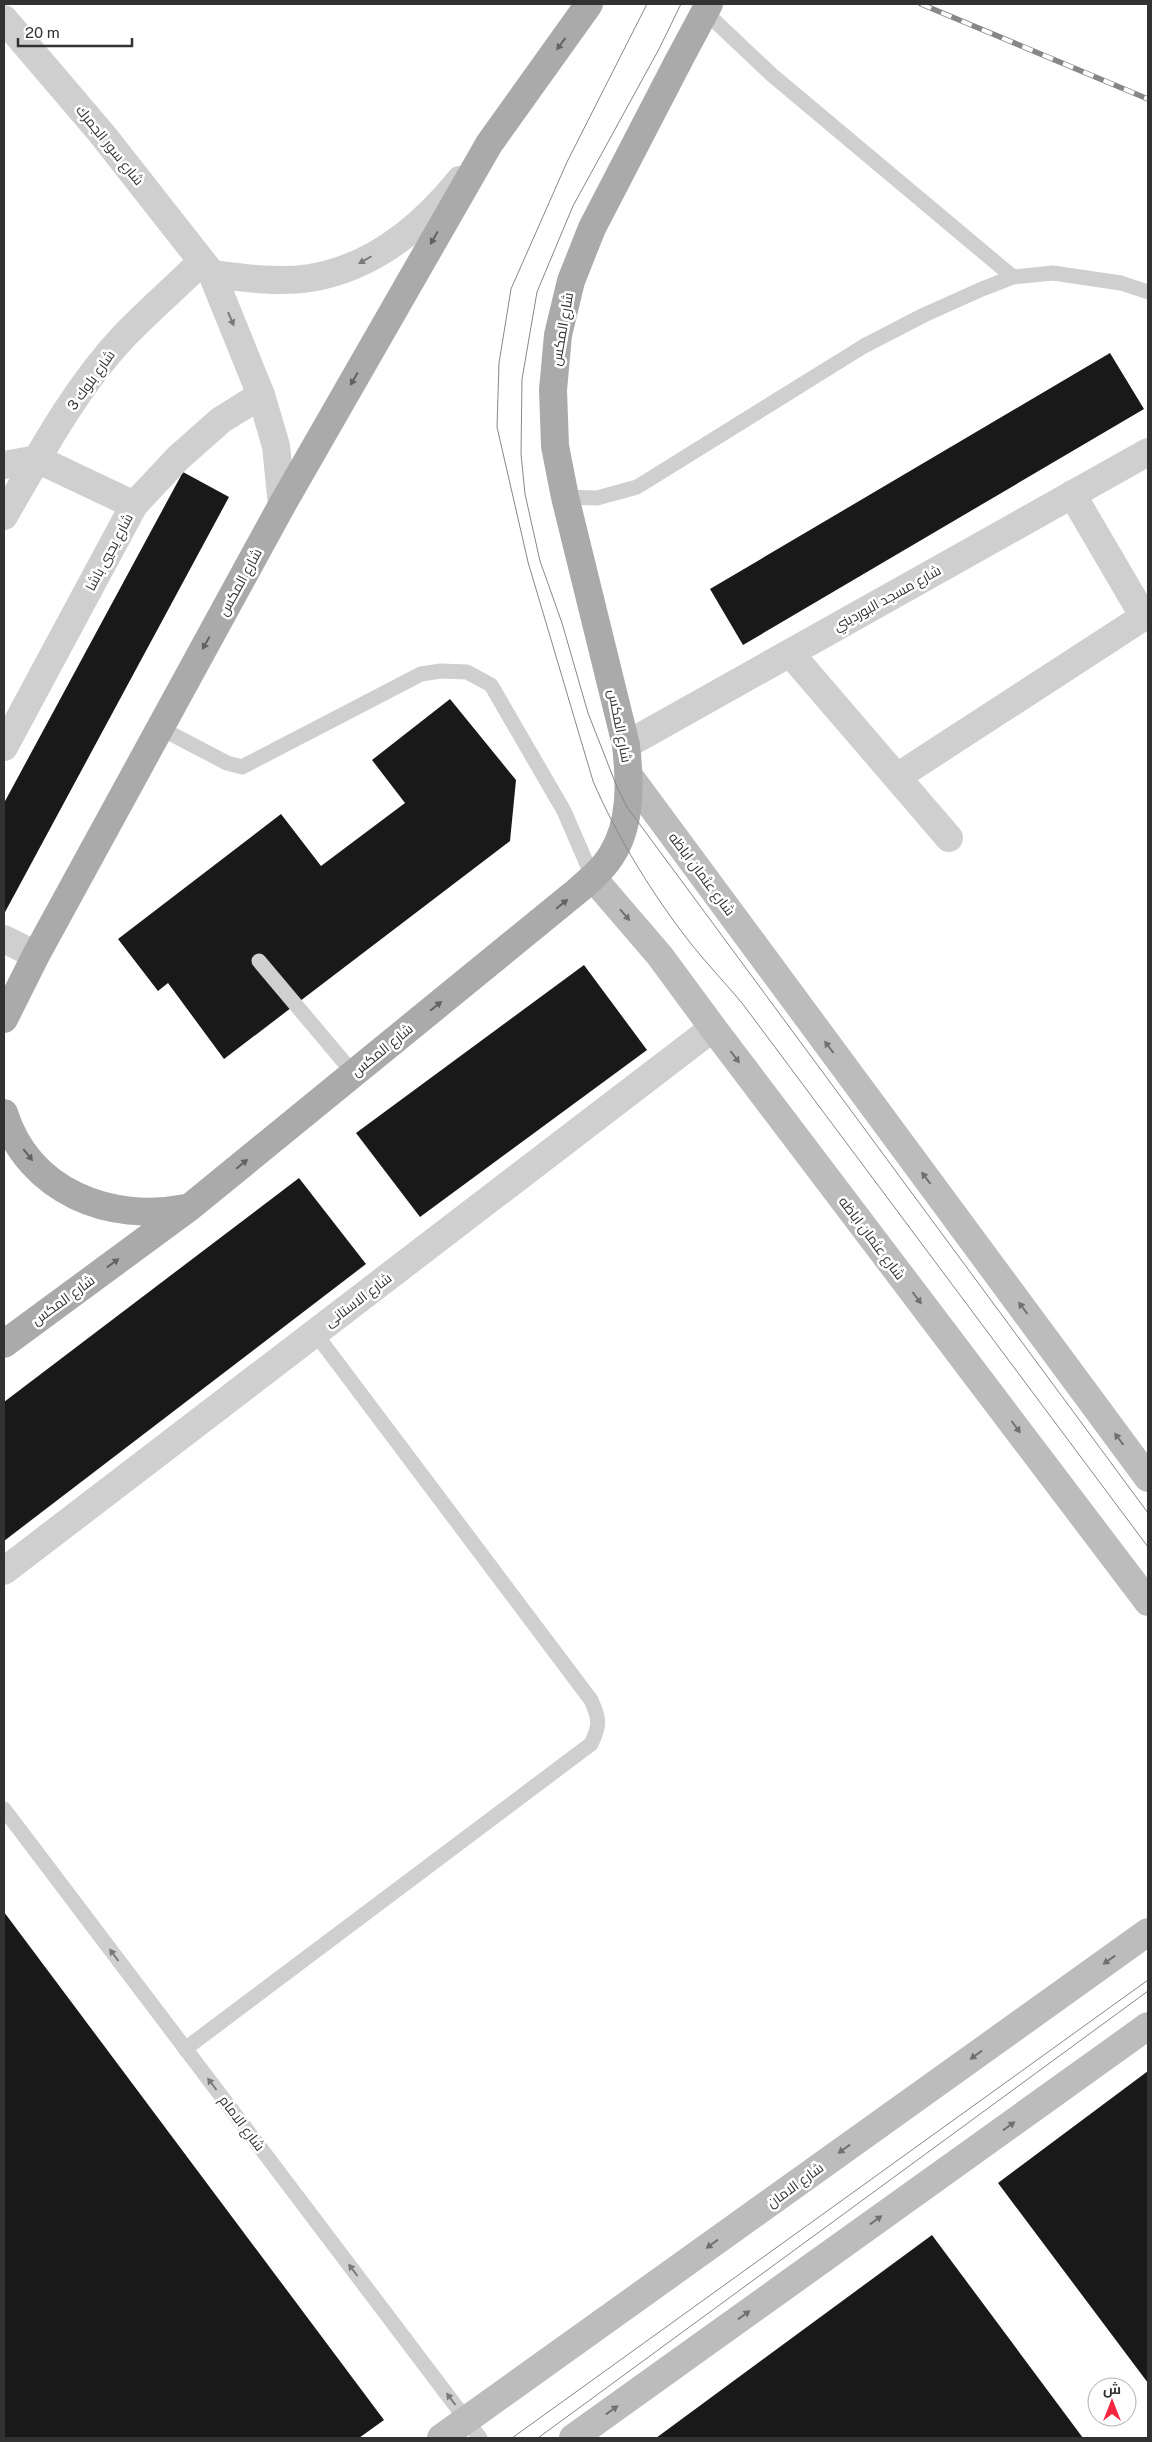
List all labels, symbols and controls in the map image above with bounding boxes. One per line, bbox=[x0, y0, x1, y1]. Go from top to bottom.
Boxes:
scale bar bbox=[18, 15, 131, 47]
text: 20 m bbox=[25, 24, 60, 41]
one-way arrow bbox=[556, 37, 567, 50]
street label: شارع سور الجمرك bbox=[72, 102, 147, 189]
one-way arrow bbox=[430, 232, 439, 245]
one-way arrow bbox=[359, 255, 372, 264]
street label: شارع المكس bbox=[548, 291, 577, 367]
one-way arrow bbox=[228, 312, 236, 326]
street label: شارع بلوك 3 bbox=[64, 347, 119, 414]
one-way arrow bbox=[349, 373, 358, 386]
street label: شارع يحيي باشا bbox=[82, 511, 137, 594]
street label: شارع المكس bbox=[215, 546, 266, 619]
street label: شارع مسجد البورديني bbox=[830, 562, 945, 638]
one-way arrow bbox=[202, 636, 210, 651]
street label: شارع المكس bbox=[604, 688, 635, 764]
street label: شارع عثمان اباظه bbox=[665, 830, 738, 919]
one-way arrow bbox=[555, 898, 568, 909]
one-way arrow bbox=[619, 908, 630, 921]
one-way arrow bbox=[429, 1001, 442, 1012]
street label: شارع المكس bbox=[348, 1020, 417, 1080]
one-way arrow bbox=[824, 1040, 834, 1054]
one-way arrow bbox=[729, 1050, 740, 1063]
one-way arrow bbox=[22, 1148, 33, 1161]
one-way arrow bbox=[235, 1159, 248, 1170]
one-way arrow bbox=[921, 1171, 931, 1185]
street label: شارع عثمان اباظه bbox=[835, 1194, 908, 1283]
one-way arrow bbox=[107, 1259, 120, 1269]
street label: شارع الاستانى bbox=[322, 1270, 395, 1331]
street label: شارع المكس bbox=[28, 1272, 98, 1329]
one-way arrow bbox=[912, 1291, 923, 1304]
one-way arrow bbox=[1017, 1302, 1028, 1315]
one-way arrow bbox=[1010, 1420, 1021, 1433]
one-way arrow bbox=[1114, 1432, 1124, 1446]
one-way arrow bbox=[109, 1949, 120, 1962]
one-way arrow bbox=[1102, 1955, 1115, 1965]
one-way arrow bbox=[970, 2050, 983, 2060]
one-way arrow bbox=[207, 2078, 218, 2091]
street label: شارع الامام bbox=[214, 2092, 268, 2155]
one-way arrow bbox=[1002, 2121, 1015, 2131]
one-way arrow bbox=[837, 2144, 851, 2154]
street label: شارع الامان bbox=[764, 2159, 827, 2212]
one-way arrow bbox=[870, 2216, 883, 2226]
one-way arrow bbox=[705, 2239, 719, 2249]
one-way arrow bbox=[348, 2263, 358, 2277]
one-way arrow bbox=[738, 2310, 751, 2320]
north arrow bbox=[1087, 2377, 1137, 2427]
text: ش bbox=[1103, 2381, 1121, 2398]
one-way arrow bbox=[446, 2392, 456, 2406]
one-way arrow bbox=[605, 2405, 619, 2415]

